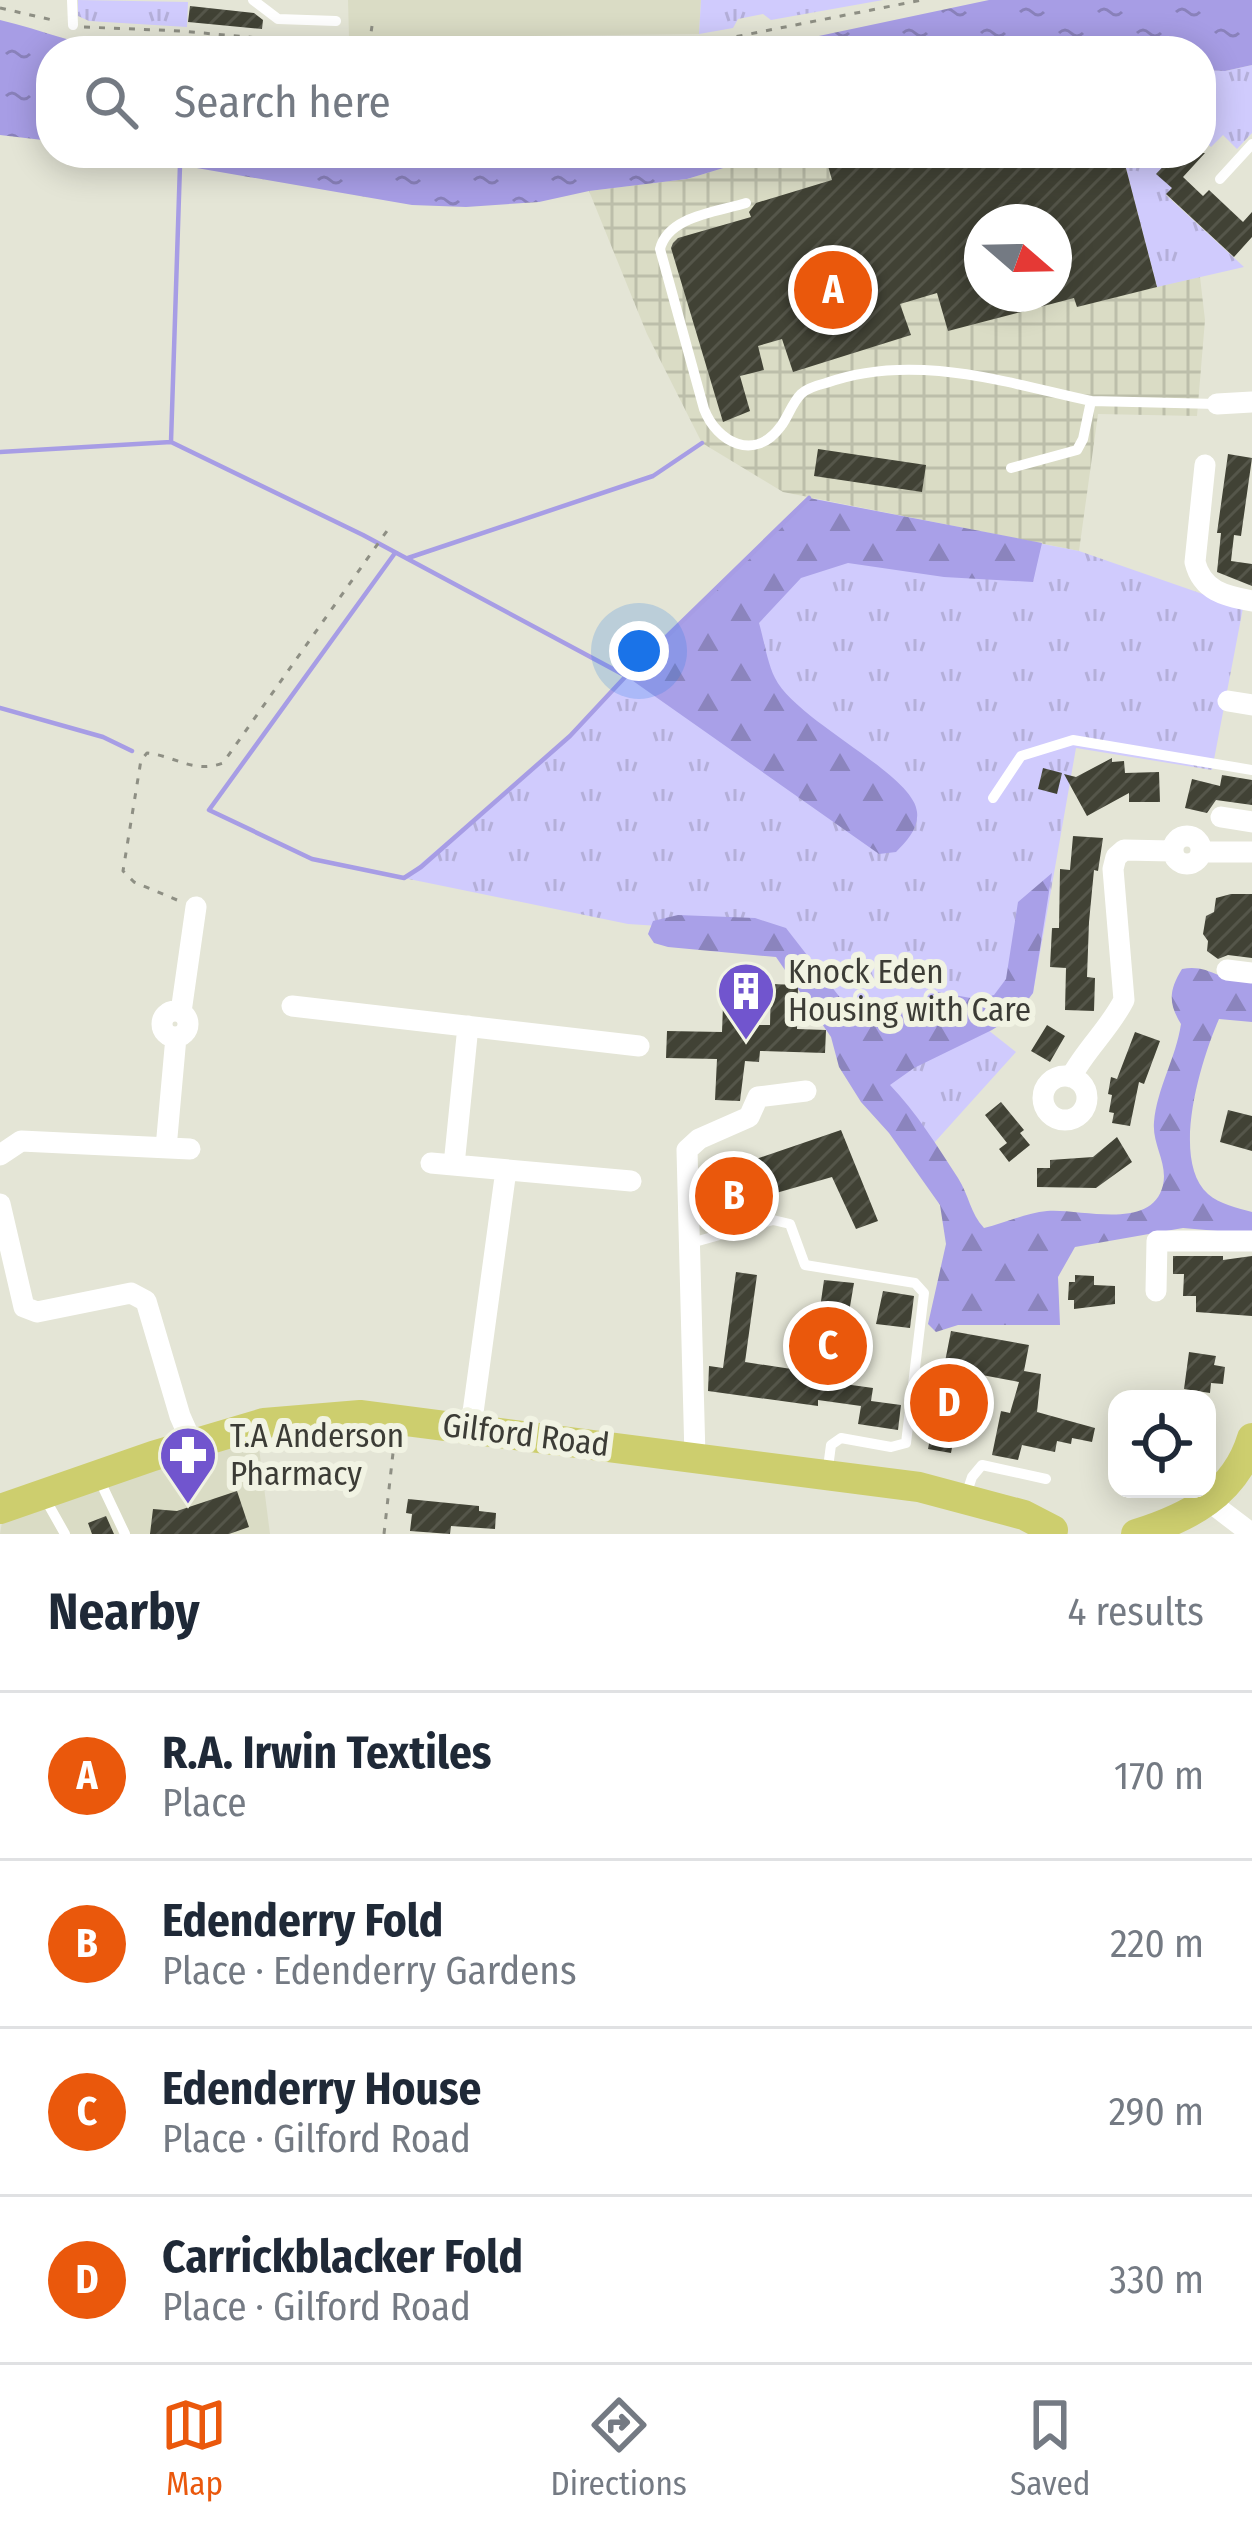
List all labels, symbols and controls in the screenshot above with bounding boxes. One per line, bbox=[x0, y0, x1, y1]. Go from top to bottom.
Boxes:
search box bbox=[36, 36, 1216, 168]
icon: search bbox=[78, 69, 144, 135]
text: Search here bbox=[174, 75, 391, 129]
north arrow bbox=[964, 204, 1072, 312]
pin: A bbox=[794, 245, 872, 335]
your location bbox=[609, 621, 669, 681]
place label: Knock Eden Housing with Care bbox=[788, 952, 1031, 1030]
building icon: Knock Eden Housing with Care bbox=[715, 960, 777, 1042]
pin: B bbox=[695, 1151, 773, 1241]
pin: C bbox=[789, 1301, 867, 1391]
pin: D bbox=[910, 1358, 988, 1448]
map controls bbox=[1108, 1390, 1216, 1498]
button: locate bbox=[1108, 1390, 1216, 1498]
street label: Gilford Road bbox=[440, 1405, 612, 1465]
place label: T.A Anderson Pharmacy bbox=[230, 1416, 404, 1494]
pharmacy icon: T.A Anderson Pharmacy bbox=[157, 1424, 219, 1506]
text: Nearby bbox=[48, 1581, 200, 1643]
text: 4 results bbox=[1067, 1589, 1204, 1635]
text: R.A. Irwin Textiles bbox=[162, 1726, 492, 1780]
text: A bbox=[76, 1753, 98, 1799]
text: 170 m bbox=[1114, 1753, 1204, 1799]
text: Place bbox=[162, 1780, 246, 1826]
text: Edenderry Fold bbox=[162, 1894, 443, 1948]
text: B bbox=[76, 1921, 98, 1967]
text: 220 m bbox=[1110, 1921, 1204, 1967]
text: Place · Edenderry Gardens bbox=[162, 1948, 577, 1994]
text: Edenderry House bbox=[162, 2062, 481, 2116]
text: C bbox=[77, 2089, 97, 2135]
text: 290 m bbox=[1109, 2089, 1204, 2135]
text: Place · Gilford Road bbox=[162, 2116, 471, 2162]
text: Carrickblacker Fold bbox=[162, 2230, 523, 2284]
text: D bbox=[75, 2257, 99, 2303]
text: 330 m bbox=[1109, 2257, 1204, 2303]
text: Place · Gilford Road bbox=[162, 2284, 471, 2330]
tab: Map bbox=[161, 2392, 227, 2504]
tab: Directions bbox=[550, 2392, 687, 2504]
tab: Saved bbox=[1010, 2392, 1090, 2504]

